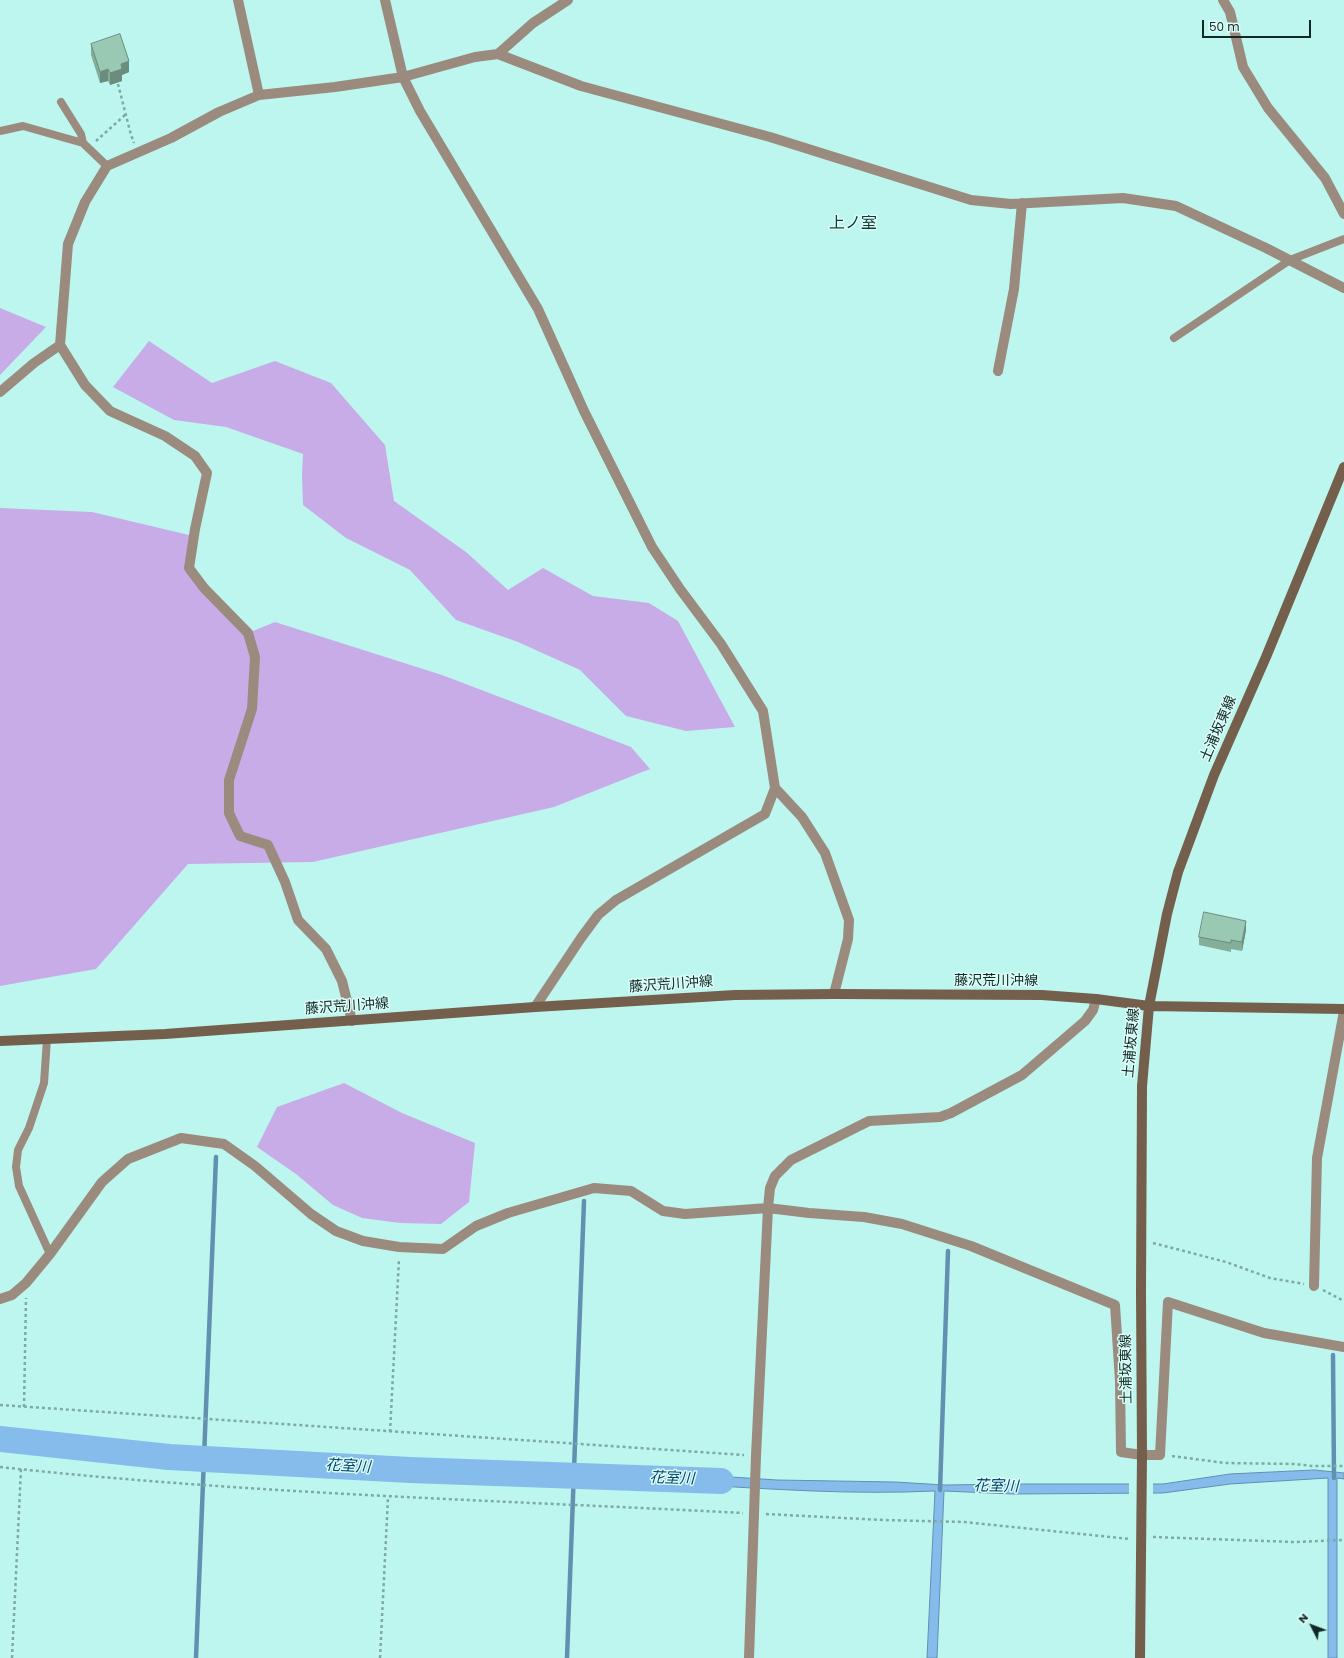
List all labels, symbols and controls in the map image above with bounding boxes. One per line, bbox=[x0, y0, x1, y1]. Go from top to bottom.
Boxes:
scale bar bbox=[1204, 12, 1313, 38]
text: 50 m bbox=[1209, 18, 1240, 35]
district label: 上ノ室 bbox=[829, 214, 877, 234]
street label: 土浦坂東線 bbox=[1198, 694, 1240, 764]
street label: 藤沢荒川沖線 bbox=[954, 973, 1038, 989]
street label: 藤沢荒川沖線 bbox=[629, 974, 713, 996]
street label: 藤沢荒川沖線 bbox=[305, 996, 389, 1018]
street label: 土浦坂東線 bbox=[1121, 1007, 1143, 1079]
street label: 土浦坂東線 bbox=[1118, 1334, 1136, 1404]
water label: 花室川 bbox=[325, 1457, 371, 1477]
water label: 花室川 bbox=[649, 1469, 695, 1489]
water label: 花室川 bbox=[973, 1478, 1019, 1496]
north arrow bbox=[1292, 1606, 1332, 1646]
text: N bbox=[1294, 1610, 1312, 1626]

